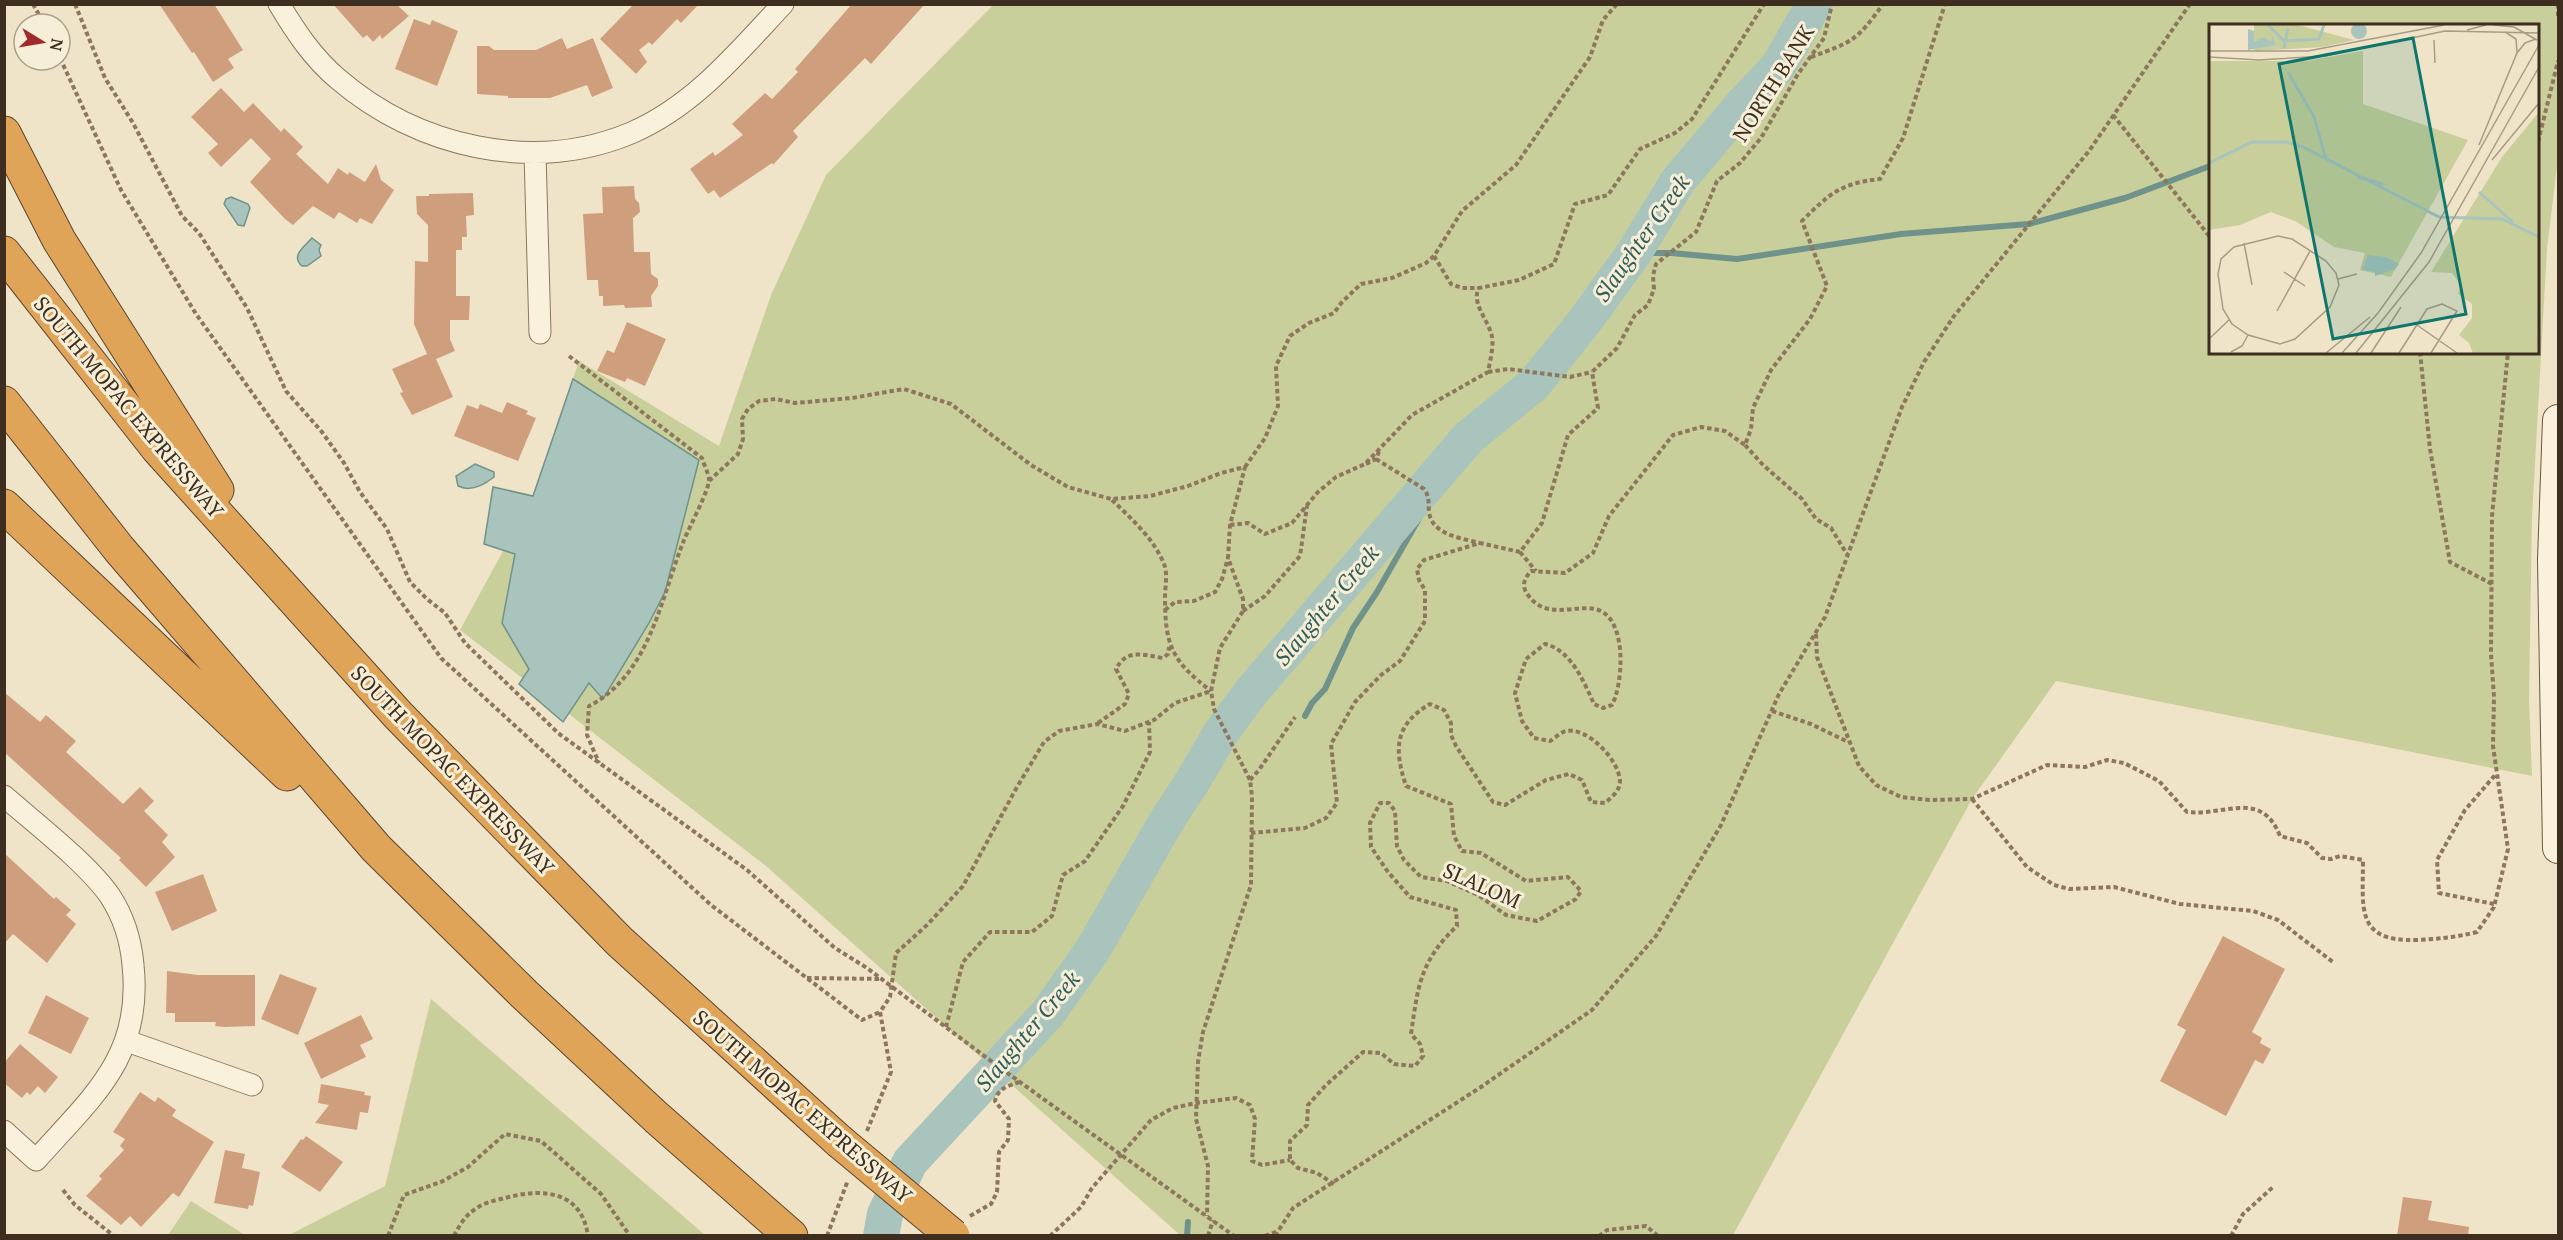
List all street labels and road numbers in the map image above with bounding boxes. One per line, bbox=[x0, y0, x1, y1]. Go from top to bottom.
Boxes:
street label: NORTH BANK bbox=[1726, 19, 1820, 147]
street label: SOUTH MOPAC EXPRESSWAY bbox=[28, 290, 230, 524]
street label: SOUTH MOPAC EXPRESSWAY bbox=[345, 659, 561, 881]
street label: SLALOM bbox=[1439, 856, 1525, 914]
street label: SOUTH MOPAC EXPRESSWAY bbox=[688, 1003, 919, 1209]

